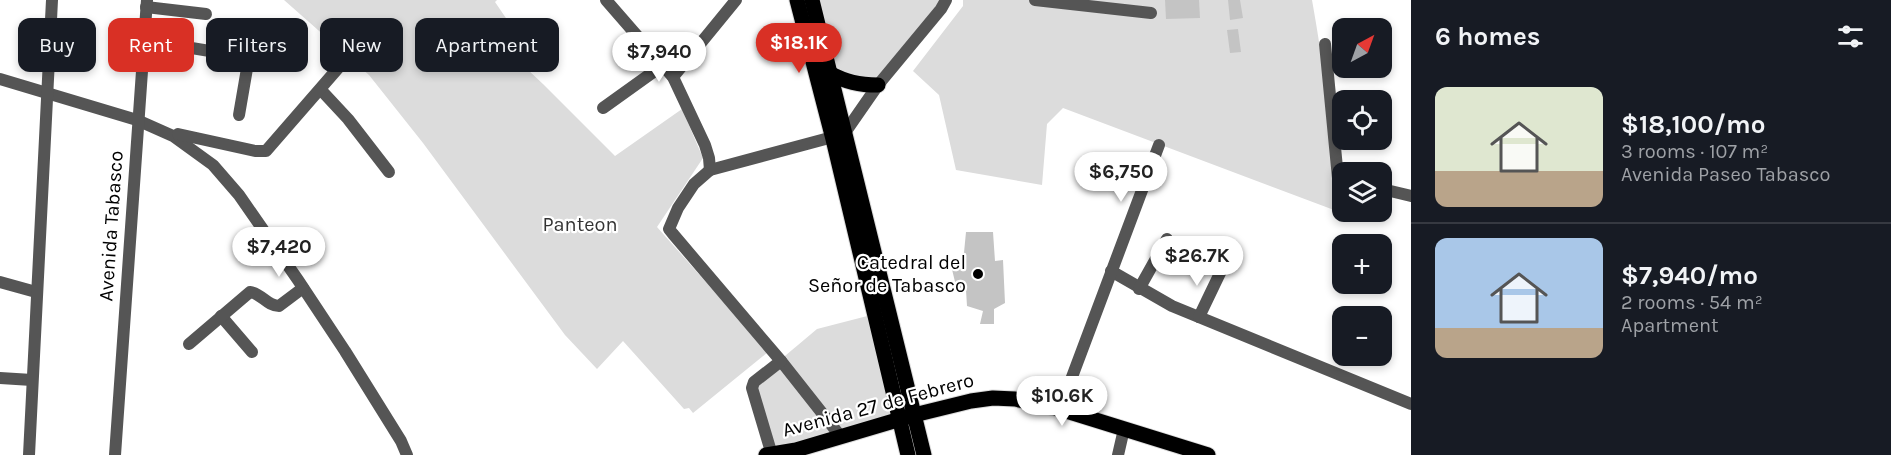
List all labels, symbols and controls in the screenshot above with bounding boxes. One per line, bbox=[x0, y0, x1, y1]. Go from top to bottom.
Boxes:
chip: Buy bbox=[18, 18, 96, 72]
chip: Rent bbox=[108, 18, 194, 72]
chip: Filters bbox=[206, 18, 308, 72]
chip: New bbox=[320, 18, 403, 72]
chip: Apartment bbox=[415, 18, 559, 72]
north arrow bbox=[1332, 18, 1392, 78]
map controls bbox=[1332, 18, 1392, 366]
icon: filters bbox=[1834, 20, 1867, 53]
text: 6 homes bbox=[1435, 21, 1540, 52]
pin: $18.1K bbox=[750, 23, 848, 74]
text: $18.1K bbox=[770, 31, 828, 54]
pin: $7,940 bbox=[610, 32, 708, 83]
text: $7,940 bbox=[626, 40, 692, 63]
button: locate bbox=[1332, 90, 1392, 150]
text: $18,100/mo bbox=[1621, 109, 1765, 140]
icon: home bbox=[1483, 111, 1555, 183]
text: 3 rooms · 107 m² bbox=[1621, 140, 1768, 163]
street label: Avenida Tabasco bbox=[94, 150, 128, 302]
pin: $6,750 bbox=[1072, 152, 1170, 203]
text: $6,750 bbox=[1088, 160, 1154, 183]
button: layers bbox=[1332, 162, 1392, 222]
text: Avenida Paseo Tabasco bbox=[1621, 163, 1830, 186]
park label: Panteon bbox=[543, 213, 617, 236]
pin: $7,420 bbox=[230, 227, 328, 278]
button: + bbox=[1332, 234, 1392, 294]
text: $7,420 bbox=[246, 235, 312, 258]
pin: $26.7K bbox=[1148, 236, 1246, 287]
text: $26.7K bbox=[1164, 244, 1230, 267]
place label: Catedral del Señor de Tabasco bbox=[808, 251, 966, 297]
text: $7,940/mo bbox=[1621, 260, 1758, 291]
icon: home bbox=[1483, 262, 1555, 334]
marker: Catedral del Señor de Tabasco bbox=[971, 267, 985, 281]
text: 2 rooms · 54 m² bbox=[1621, 291, 1763, 314]
button: − bbox=[1332, 306, 1392, 366]
text: Apartment bbox=[1621, 314, 1719, 337]
street label: Avenida 27 de Febrero bbox=[780, 368, 976, 442]
pin: $10.6K bbox=[1013, 376, 1111, 427]
text: $10.6K bbox=[1030, 384, 1094, 407]

